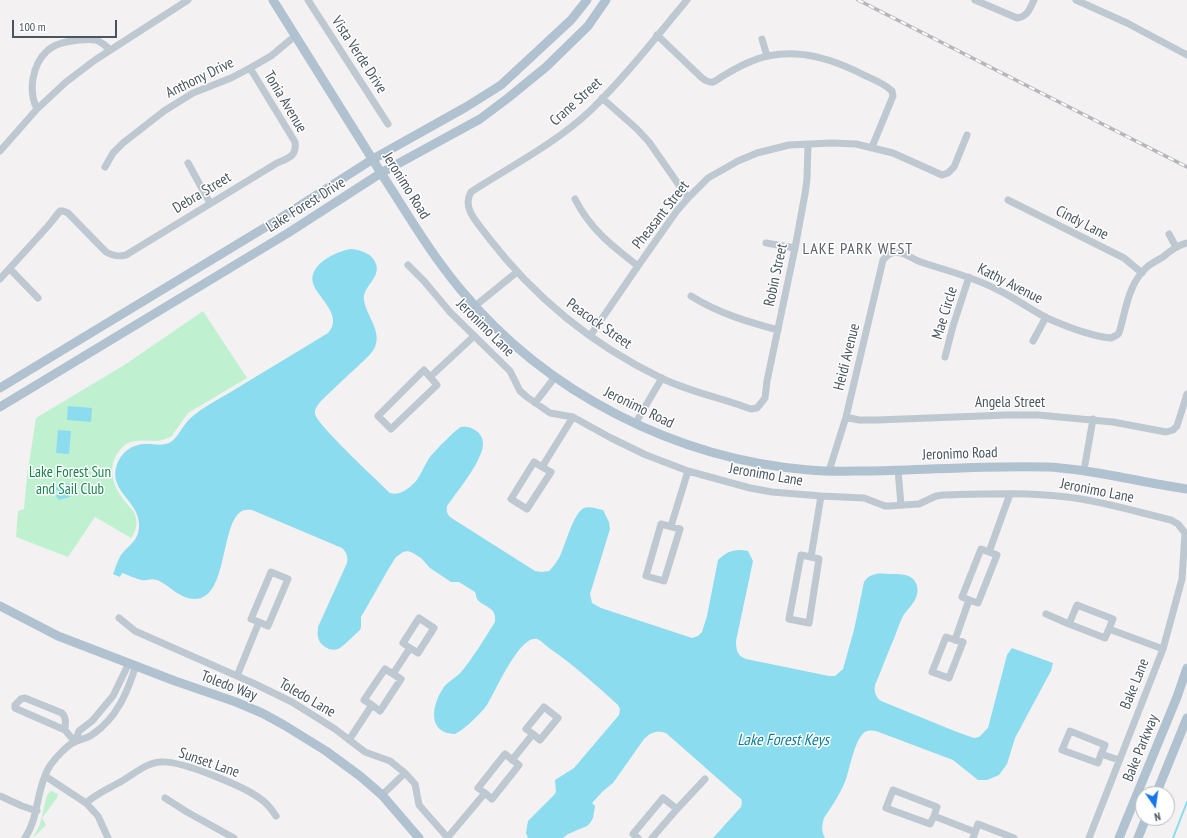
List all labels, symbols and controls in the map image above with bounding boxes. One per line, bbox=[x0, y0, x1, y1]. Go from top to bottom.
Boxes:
scale bar bbox=[14, 12, 119, 38]
street label: Vista Verde Drive bbox=[327, 13, 391, 97]
text: 100 m bbox=[19, 19, 46, 34]
street label: Anthony Drive bbox=[163, 54, 237, 102]
street label: Tonia Avenue bbox=[260, 68, 310, 136]
street label: Crane Street bbox=[546, 74, 606, 130]
street label: Jeronimo Road bbox=[378, 149, 434, 223]
street label: Debra Street bbox=[170, 169, 234, 217]
street label: Lake Forest Drive bbox=[263, 174, 349, 236]
street label: Pheasant Street bbox=[629, 177, 693, 253]
street label: Cindy Lane bbox=[1053, 202, 1111, 244]
district label: LAKE PARK WEST bbox=[803, 239, 913, 259]
street label: Robin Street bbox=[761, 242, 791, 308]
street label: Kathy Avenue bbox=[974, 260, 1046, 308]
street label: Mae Circle bbox=[928, 284, 962, 342]
street label: Jeronimo Lane bbox=[452, 295, 518, 361]
street label: Peacock Street bbox=[563, 295, 635, 353]
street label: Heidi Avenue bbox=[830, 322, 864, 392]
street label: Jeronimo Road bbox=[601, 383, 677, 433]
street label: Angela Street bbox=[975, 394, 1045, 412]
street label: Jeronimo Road bbox=[922, 444, 998, 464]
street label: Jeronimo Lane bbox=[728, 460, 804, 490]
park label: Lake Forest Sun and Sail Club bbox=[29, 464, 111, 499]
street label: Jeronimo Lane bbox=[1059, 475, 1135, 507]
street label: Bake Lane bbox=[1117, 656, 1153, 712]
street label: Toledo Way bbox=[198, 667, 260, 705]
street label: Toledo Lane bbox=[276, 675, 338, 721]
street label: Bake Parkway bbox=[1119, 712, 1163, 784]
water label: Lake Forest Keys bbox=[737, 730, 829, 750]
street label: Sunset Lane bbox=[176, 744, 242, 782]
north arrow bbox=[1135, 786, 1175, 826]
text: N bbox=[1153, 809, 1162, 824]

